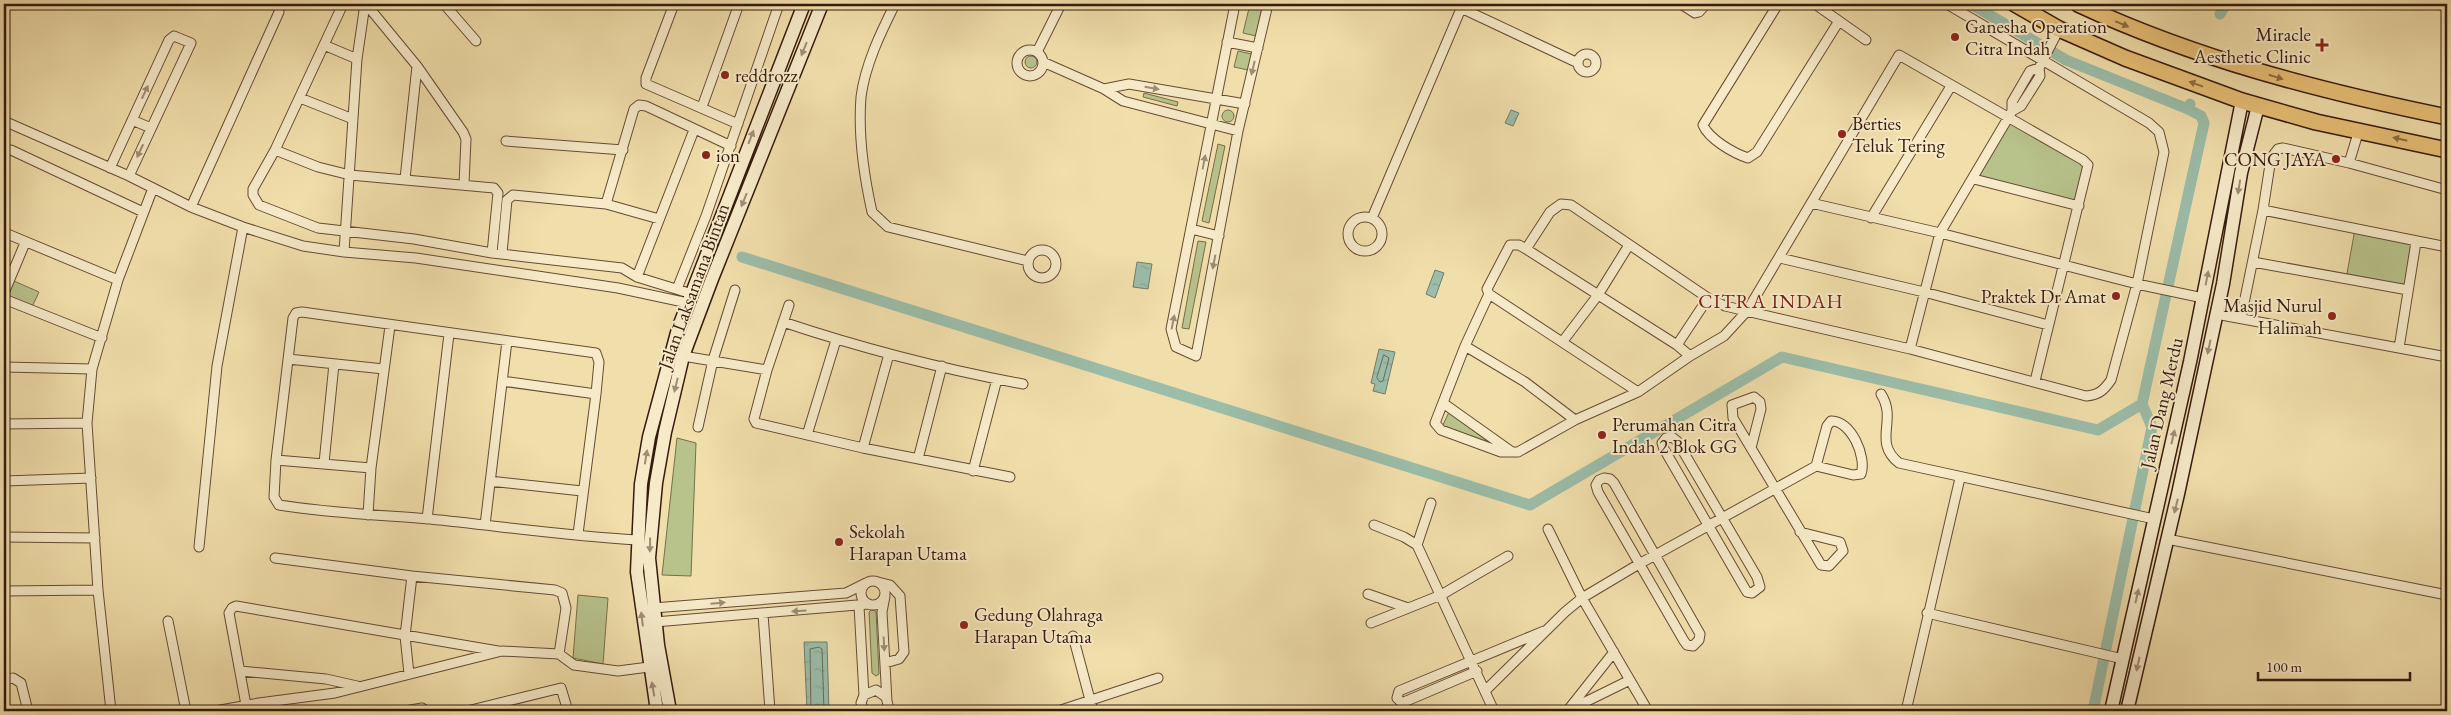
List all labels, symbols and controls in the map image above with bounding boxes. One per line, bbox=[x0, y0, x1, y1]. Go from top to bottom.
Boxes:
place label: Ganesha Operation Citra Indah bbox=[1965, 14, 2107, 61]
one-way arrow bbox=[2115, 21, 2129, 29]
place label: Miracle Aesthetic Clinic bbox=[2193, 22, 2311, 69]
marker: Ganesha Operation Citra Indah bbox=[1949, 31, 1961, 43]
marker: Miracle Aesthetic Clinic bbox=[2315, 38, 2329, 52]
one-way arrow bbox=[800, 42, 808, 57]
one-way arrow bbox=[1249, 61, 1257, 76]
place label: reddrozz bbox=[735, 63, 798, 88]
marker: reddrozz bbox=[719, 69, 731, 81]
one-way arrow bbox=[2268, 74, 2283, 82]
one-way arrow bbox=[2189, 80, 2204, 87]
one-way arrow bbox=[141, 85, 149, 99]
one-way arrow bbox=[1145, 85, 1161, 93]
place label: Berties Teluk Tering bbox=[1852, 111, 1946, 158]
marker: Berties Teluk Tering bbox=[1836, 128, 1848, 140]
one-way arrow bbox=[747, 129, 755, 144]
one-way arrow bbox=[2392, 135, 2407, 143]
place label: ion bbox=[716, 143, 740, 168]
one-way arrow bbox=[136, 144, 144, 158]
place label: CONG JAYA bbox=[2224, 147, 2327, 172]
marker: ion bbox=[700, 149, 712, 161]
marker: CONG JAYA bbox=[2330, 153, 2342, 165]
one-way arrow bbox=[1201, 154, 1209, 170]
one-way arrow bbox=[2235, 180, 2243, 196]
one-way arrow bbox=[740, 193, 748, 208]
street label: Jalan Laksamana Bintan bbox=[651, 200, 735, 374]
one-way arrow bbox=[1209, 254, 1217, 270]
one-way arrow bbox=[2203, 271, 2211, 286]
place label: Praktek Dr Amat bbox=[1981, 284, 2106, 309]
district label: CITRA INDAH bbox=[1698, 288, 1844, 314]
marker: Praktek Dr Amat bbox=[2110, 290, 2122, 302]
place label: Masjid Nurul Halimah bbox=[2223, 293, 2322, 340]
marker: Masjid Nurul Halimah bbox=[2326, 310, 2338, 322]
one-way arrow bbox=[1169, 313, 1177, 329]
street label: Jalan Dang Merdu bbox=[2134, 335, 2189, 473]
one-way arrow bbox=[2205, 339, 2213, 354]
one-way arrow bbox=[672, 378, 680, 393]
place label: Perumahan Citra Indah 2 Blok GG bbox=[1612, 412, 1738, 459]
marker: Perumahan Citra Indah 2 Blok GG bbox=[1596, 429, 1608, 441]
one-way arrow bbox=[2169, 430, 2177, 445]
one-way arrow bbox=[642, 449, 650, 465]
one-way arrow bbox=[2172, 498, 2180, 513]
place label: Sekolah Harapan Utama bbox=[849, 519, 967, 566]
marker: Sekolah Harapan Utama bbox=[833, 536, 845, 548]
one-way arrow bbox=[645, 538, 653, 554]
one-way arrow bbox=[2133, 588, 2141, 603]
one-way arrow bbox=[710, 599, 726, 607]
place label: Gedung Olahraga Harapan Utama bbox=[974, 602, 1103, 649]
one-way arrow bbox=[791, 608, 807, 616]
one-way arrow bbox=[638, 611, 646, 627]
marker: Gedung Olahraga Harapan Utama bbox=[958, 619, 970, 631]
one-way arrow bbox=[880, 636, 888, 652]
scale bar bbox=[2258, 650, 2411, 682]
one-way arrow bbox=[2134, 656, 2142, 672]
text: 100 m bbox=[2266, 657, 2303, 676]
one-way arrow bbox=[648, 681, 656, 697]

